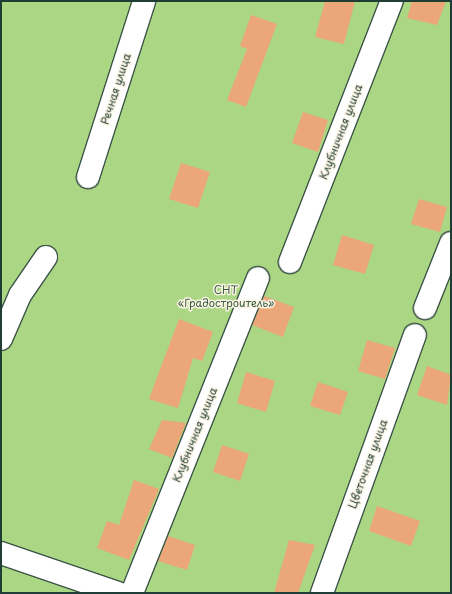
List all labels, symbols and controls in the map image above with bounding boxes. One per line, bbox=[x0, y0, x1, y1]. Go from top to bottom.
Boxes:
street label: Речная улица bbox=[98, 51, 134, 127]
street label: Клубничная улица bbox=[317, 82, 365, 182]
park label: СНТ «Градостроитель» bbox=[178, 284, 274, 310]
street label: Клубничная улица bbox=[170, 385, 220, 485]
street label: Цветочная улица bbox=[346, 417, 390, 511]

